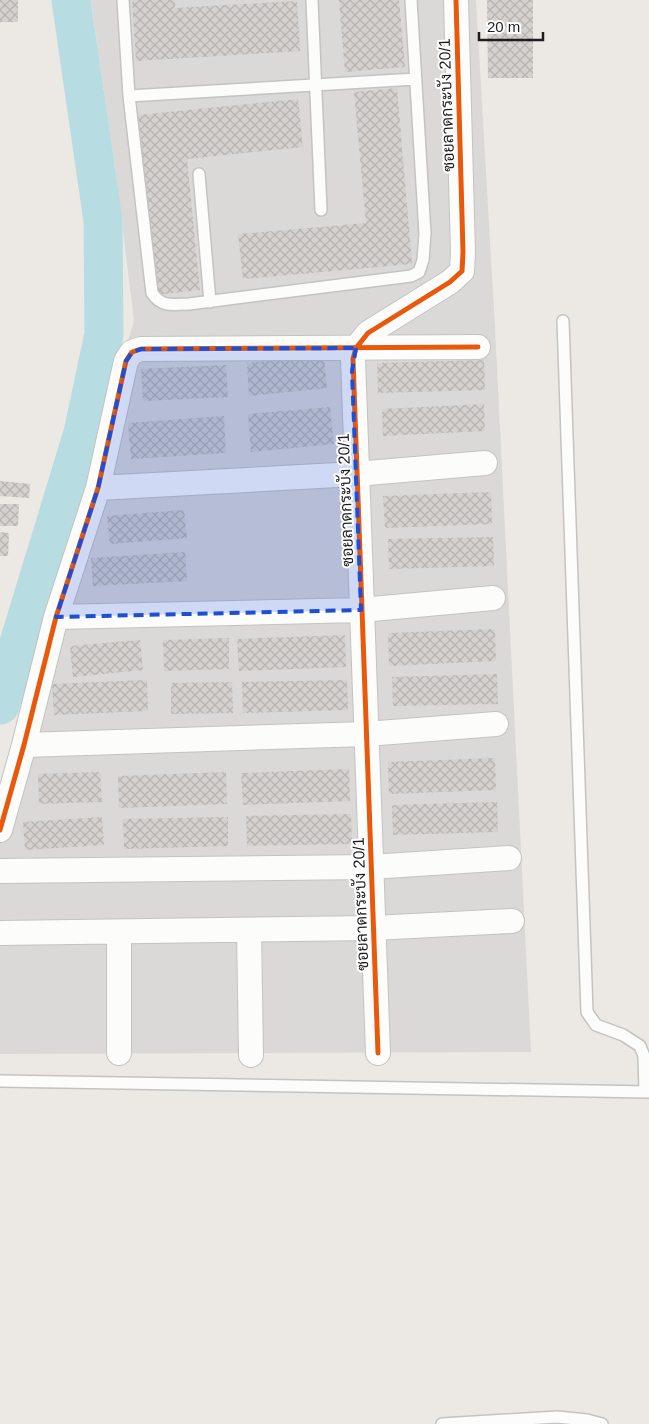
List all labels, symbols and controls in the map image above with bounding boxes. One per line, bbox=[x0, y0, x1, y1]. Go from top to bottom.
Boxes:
scale bar bbox=[479, 10, 543, 42]
text: 20 m bbox=[487, 18, 520, 35]
street label: ซอยลาดกระบัง 20/1 bbox=[434, 38, 457, 172]
street label: ซอยลาดกระบัง 20/1 bbox=[333, 433, 356, 567]
street label: ซอยลาดกระบัง 20/1 bbox=[348, 837, 371, 971]

